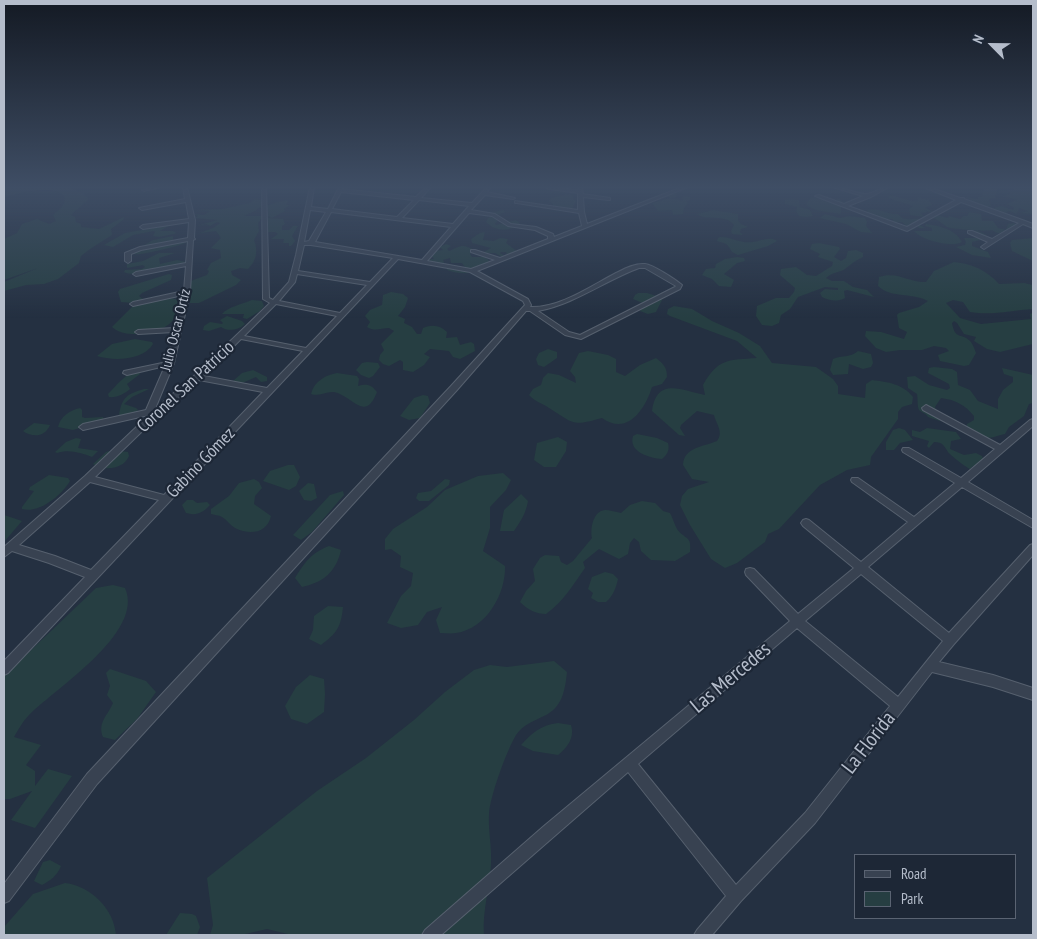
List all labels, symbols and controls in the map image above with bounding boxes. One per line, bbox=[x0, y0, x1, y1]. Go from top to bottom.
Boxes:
north arrow bbox=[967, 20, 1017, 70]
text: N bbox=[968, 32, 988, 46]
street label: Julio Oscar Ortíz bbox=[157, 287, 195, 373]
street label: Coronel San Patricio bbox=[133, 337, 239, 437]
street label: Gabino Gómez bbox=[162, 423, 240, 503]
street label: Las Mercedes bbox=[686, 637, 776, 719]
street label: La Florida bbox=[837, 707, 901, 779]
legend bbox=[854, 854, 1017, 919]
text: Road bbox=[901, 864, 927, 883]
text: Park bbox=[901, 889, 923, 908]

